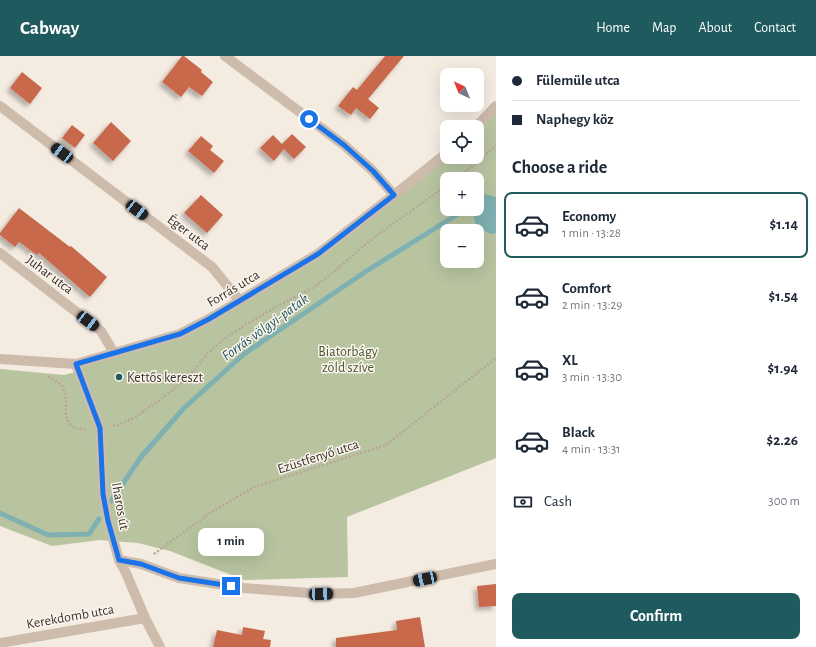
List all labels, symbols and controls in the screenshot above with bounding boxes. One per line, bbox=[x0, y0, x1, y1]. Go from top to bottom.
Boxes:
text: Cabway bbox=[20, 19, 79, 38]
text: Home bbox=[596, 21, 630, 35]
text: Map bbox=[652, 21, 676, 35]
text: About bbox=[698, 21, 732, 35]
text: Contact bbox=[754, 21, 796, 35]
north arrow bbox=[440, 68, 484, 112]
map controls bbox=[440, 68, 484, 268]
text: Fülemüle utca bbox=[536, 73, 620, 88]
route start bbox=[300, 110, 318, 128]
text: Naphegy köz bbox=[536, 112, 614, 127]
button: locate bbox=[440, 120, 484, 164]
car bbox=[49, 141, 75, 165]
text: Choose a ride bbox=[512, 159, 607, 177]
button: + bbox=[440, 172, 484, 216]
car bbox=[124, 198, 150, 222]
icon: car bbox=[514, 207, 550, 243]
text: Economy bbox=[562, 209, 616, 224]
street label: Éger utca bbox=[164, 210, 215, 254]
text: $1.14 bbox=[769, 217, 798, 232]
button: − bbox=[440, 224, 484, 268]
text: 1 min · 13:28 bbox=[562, 227, 621, 240]
street label: Juhar utca bbox=[23, 253, 76, 297]
street label: Forrás utca bbox=[205, 268, 263, 310]
icon: car bbox=[514, 279, 550, 315]
text: Comfort bbox=[562, 281, 611, 296]
text: $1.54 bbox=[768, 289, 798, 304]
water label: Forrás völgyi-patak bbox=[219, 291, 311, 364]
text: 2 min · 13:29 bbox=[562, 299, 622, 312]
car bbox=[75, 309, 101, 333]
park label: Biatorbágy zöld szíve bbox=[318, 345, 378, 375]
icon: car bbox=[514, 351, 550, 387]
text: XL bbox=[562, 353, 578, 368]
text: $1.94 bbox=[768, 361, 798, 376]
place label: Kettős kereszt bbox=[127, 371, 203, 385]
text: 3 min · 13:30 bbox=[562, 371, 622, 384]
marker: Kettős kereszt bbox=[114, 372, 124, 382]
icon: car bbox=[514, 423, 550, 459]
text: Black bbox=[562, 425, 595, 440]
text: $2.26 bbox=[766, 433, 798, 448]
street label: Ezüstfenyő utca bbox=[276, 437, 361, 477]
text: 4 min · 13:31 bbox=[562, 443, 621, 456]
street label: Iharos út bbox=[109, 481, 131, 531]
icon: cash bbox=[512, 491, 534, 513]
text: Cash bbox=[544, 494, 572, 509]
text: 300 m bbox=[768, 495, 800, 508]
callout: 1 min bbox=[198, 528, 264, 556]
text: 1 min bbox=[217, 535, 245, 548]
car bbox=[412, 571, 438, 587]
route end bbox=[222, 577, 240, 595]
car bbox=[309, 588, 333, 600]
button: Confirm bbox=[512, 593, 800, 639]
street label: Kerekdomb utca bbox=[25, 602, 116, 632]

